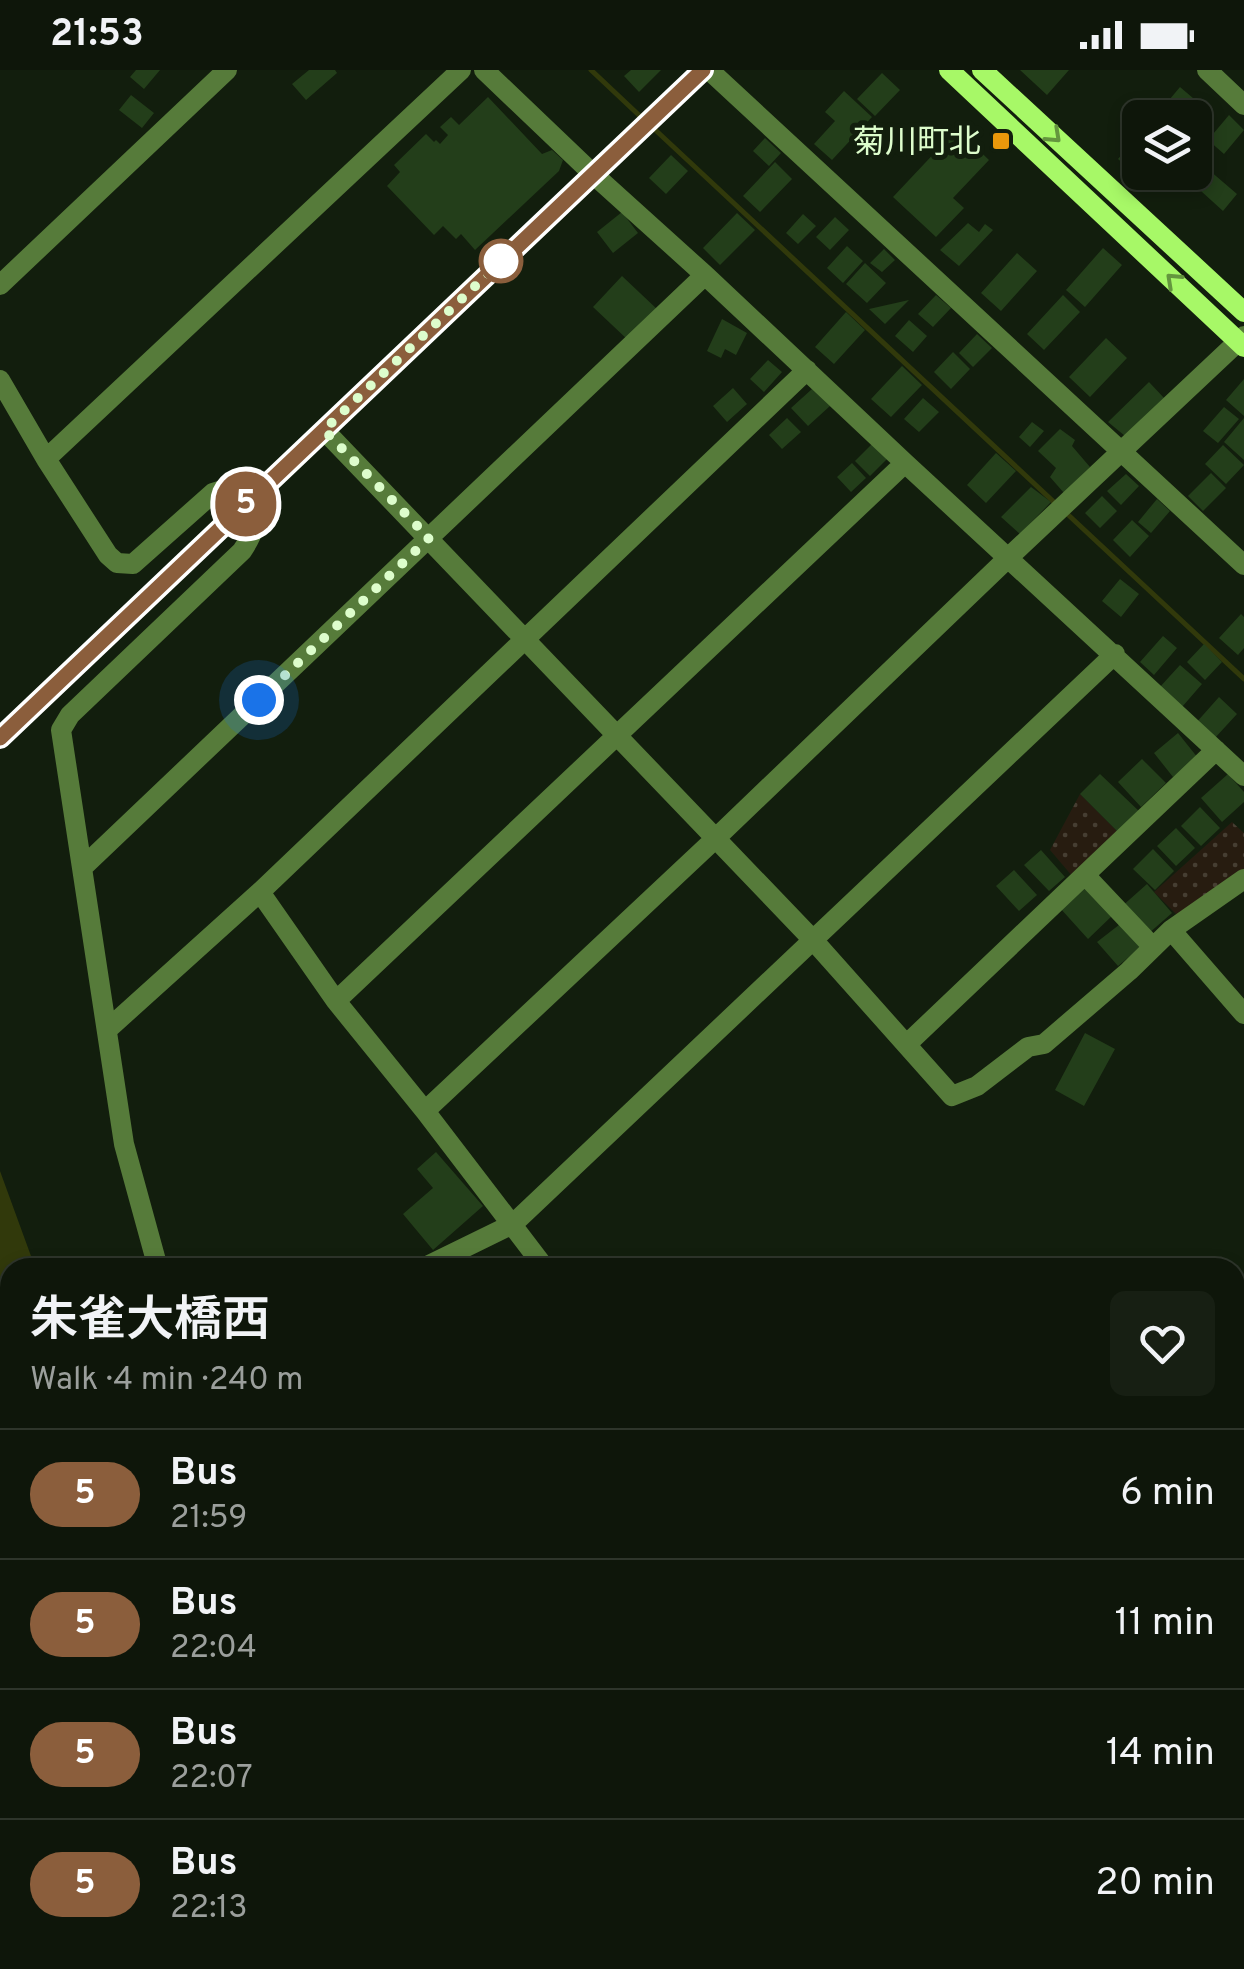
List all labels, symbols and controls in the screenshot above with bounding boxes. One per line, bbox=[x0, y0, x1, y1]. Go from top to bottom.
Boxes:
text: 21:53 bbox=[50, 11, 144, 60]
map controls bbox=[1122, 100, 1212, 190]
button: layers bbox=[1122, 100, 1212, 190]
place label: 菊川町北 bbox=[853, 124, 981, 164]
one-way arrow bbox=[1042, 124, 1061, 142]
marker: 菊川町北 bbox=[990, 130, 1012, 152]
unlabelled marker bbox=[480, 240, 522, 282]
one-way arrow bbox=[1166, 274, 1185, 292]
line badge: 5 bbox=[214, 472, 278, 536]
text: 5 bbox=[235, 482, 257, 526]
your location bbox=[234, 675, 284, 725]
button: heart bbox=[1110, 1291, 1215, 1396]
text: 朱雀大橋西 bbox=[30, 1293, 270, 1353]
text: Walk · 4 min · 240 m bbox=[30, 1361, 303, 1401]
text: Bus bbox=[170, 1450, 237, 1499]
text: 6 min bbox=[1120, 1470, 1215, 1519]
text: 5 bbox=[74, 1472, 96, 1516]
text: 21:59 bbox=[170, 1499, 247, 1539]
text: Bus bbox=[170, 1580, 237, 1629]
text: 11 min bbox=[1114, 1600, 1215, 1649]
text: 5 bbox=[74, 1602, 96, 1646]
text: 22:04 bbox=[170, 1629, 257, 1669]
text: Bus bbox=[170, 1710, 237, 1759]
text: 14 min bbox=[1106, 1730, 1215, 1779]
text: 5 bbox=[74, 1732, 96, 1776]
text: 22:07 bbox=[170, 1759, 253, 1799]
text: Bus bbox=[170, 1840, 237, 1889]
text: 20 min bbox=[1095, 1860, 1215, 1909]
text: 5 bbox=[74, 1862, 96, 1906]
text: 22:13 bbox=[170, 1889, 248, 1929]

